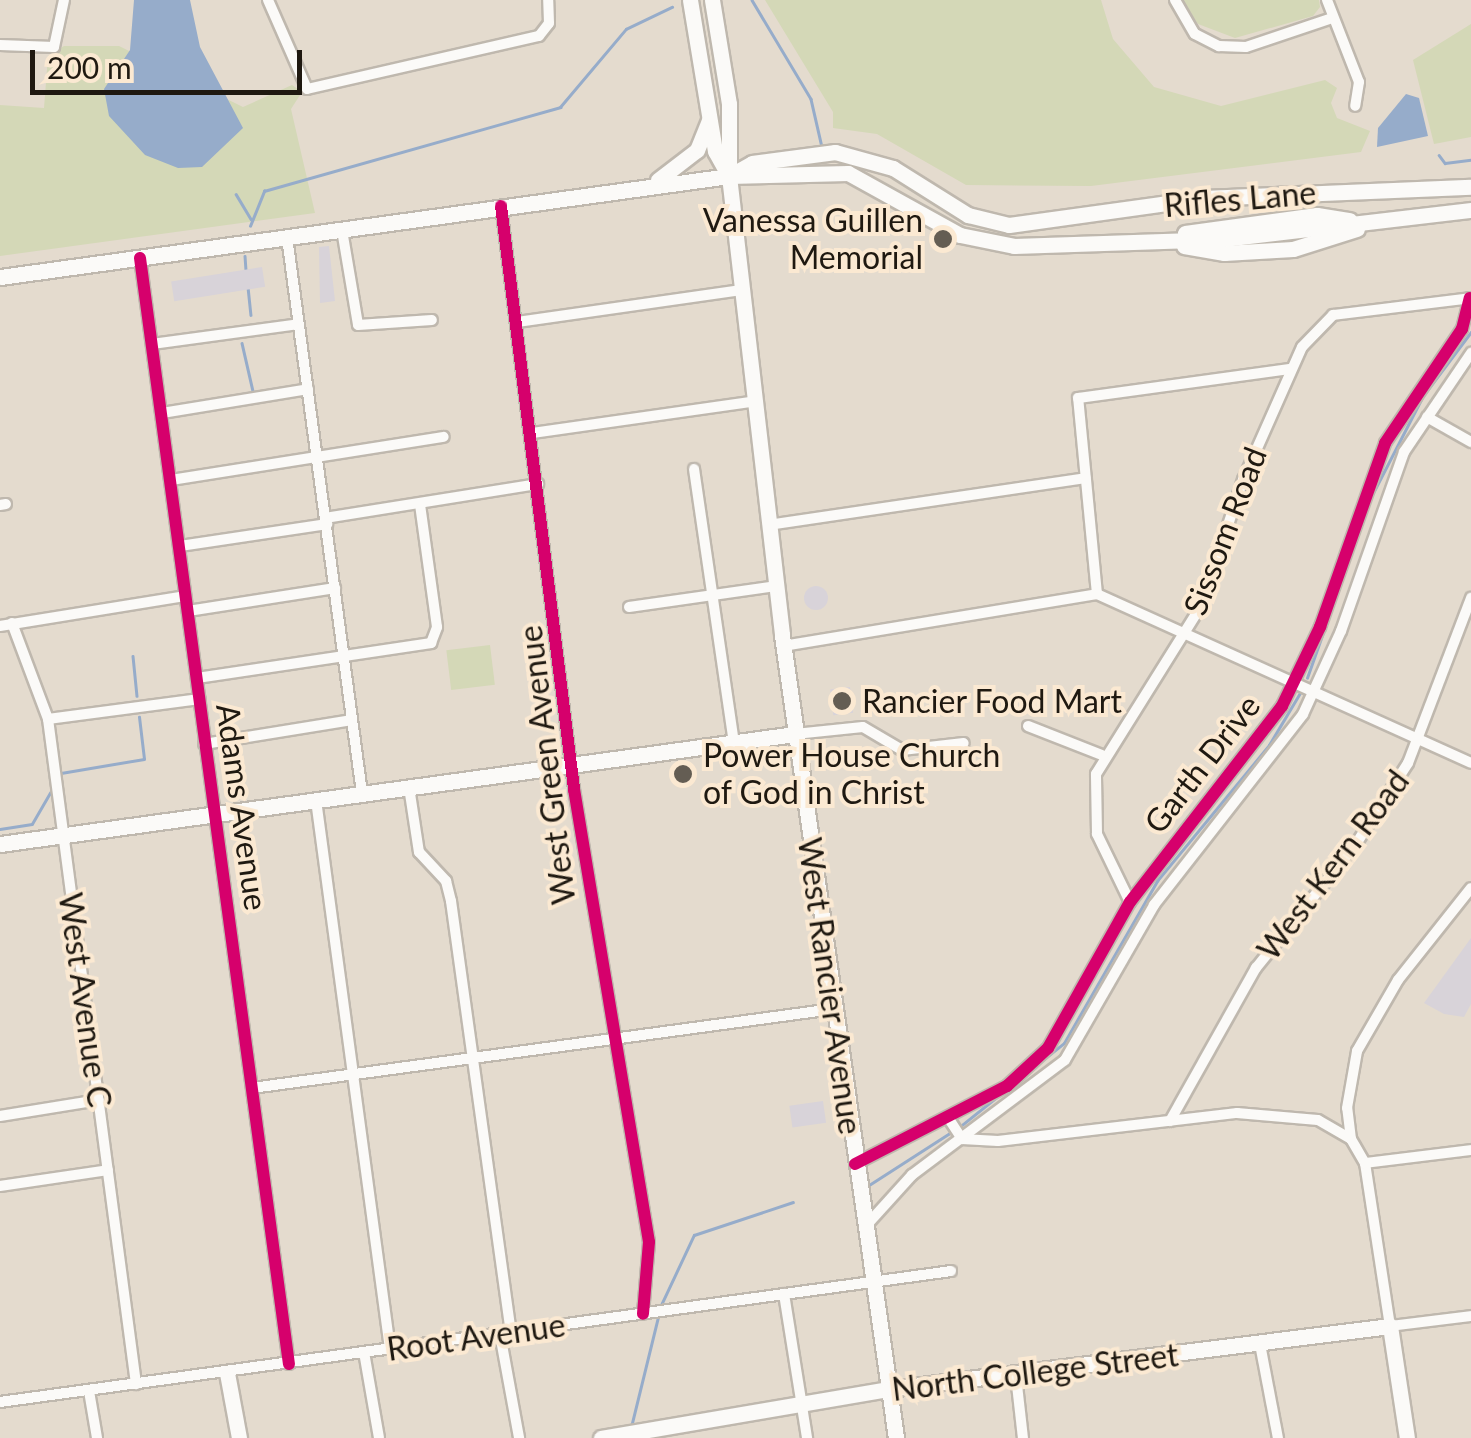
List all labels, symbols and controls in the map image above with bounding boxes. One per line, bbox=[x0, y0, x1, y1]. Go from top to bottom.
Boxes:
scale bar bbox=[35, 30, 308, 92]
text: 200 m bbox=[47, 49, 132, 85]
street label: Rifles Lane bbox=[1162, 173, 1318, 225]
place label: Vanessa Guillen Memorial bbox=[703, 202, 923, 277]
marker: Vanessa Guillen Memorial bbox=[932, 228, 954, 250]
street label: Sissom Road bbox=[1175, 442, 1275, 620]
street label: West Green Avenue bbox=[511, 623, 583, 907]
place label: Rancier Food Mart bbox=[862, 682, 1123, 720]
street label: Garth Drive bbox=[1136, 687, 1268, 841]
marker: Rancier Food Mart bbox=[831, 690, 853, 712]
street label: Adams Avenue bbox=[208, 701, 276, 913]
place label: Power House Church of God in Christ bbox=[703, 737, 1001, 812]
marker: Power House Church of God in Christ bbox=[672, 763, 694, 785]
street label: West Kern Road bbox=[1249, 763, 1417, 967]
street label: West Rancier Avenue bbox=[790, 834, 870, 1138]
street label: West Avenue C bbox=[51, 890, 119, 1110]
street label: Root Avenue bbox=[384, 1305, 568, 1369]
street label: North College Street bbox=[890, 1335, 1180, 1409]

